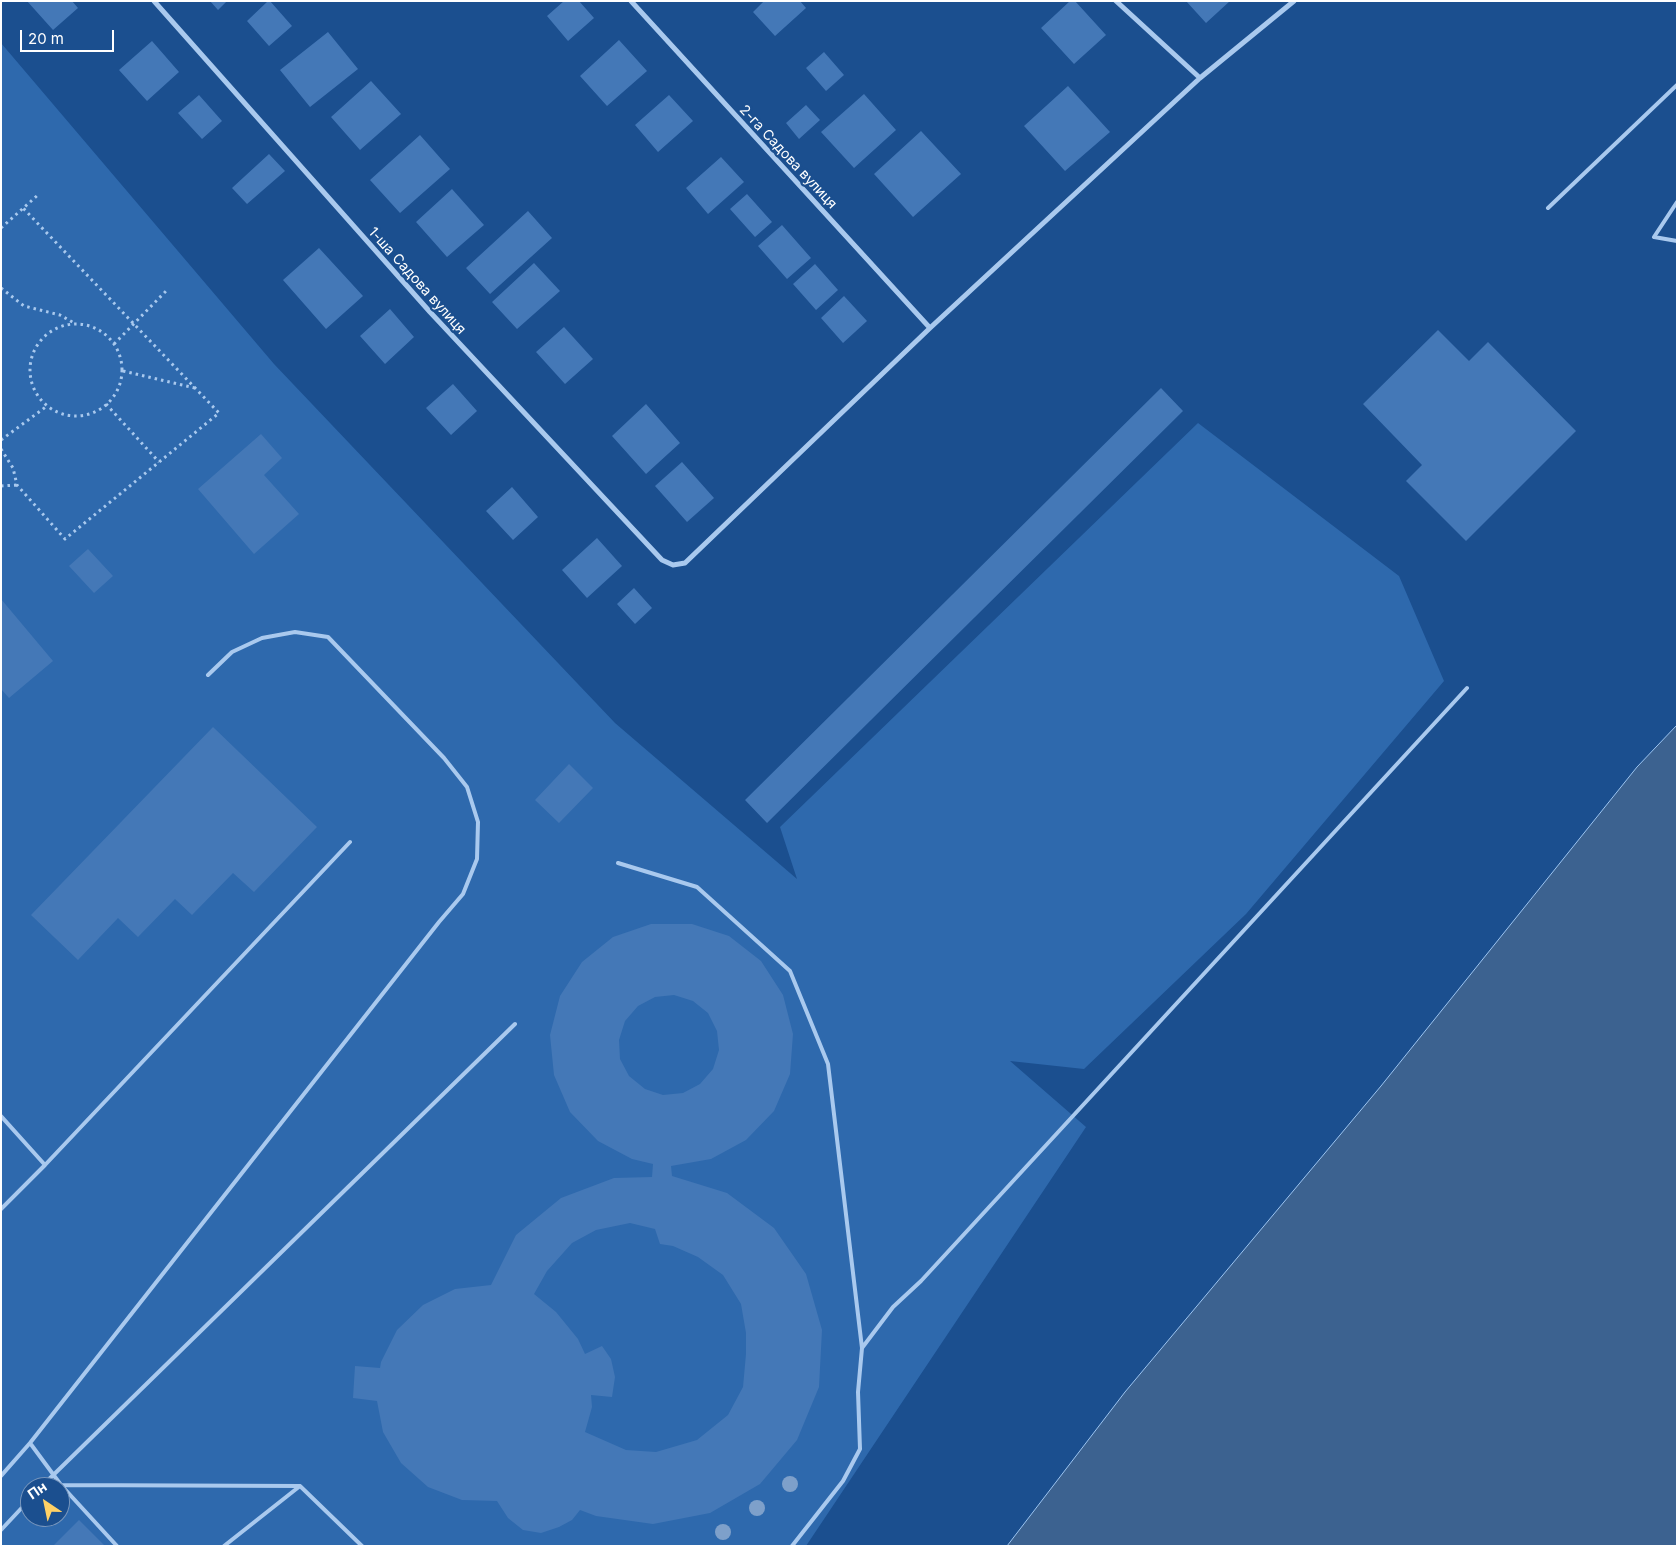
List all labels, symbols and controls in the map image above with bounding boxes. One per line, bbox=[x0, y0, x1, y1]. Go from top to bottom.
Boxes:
scale bar bbox=[22, 20, 116, 52]
text: 20 m bbox=[28, 29, 64, 48]
street label: 2-га Садова вулиця bbox=[736, 102, 840, 212]
street label: 1-ша Садова вулиця bbox=[365, 224, 469, 338]
north arrow bbox=[20, 1477, 70, 1527]
text: Пн bbox=[24, 1478, 50, 1502]

